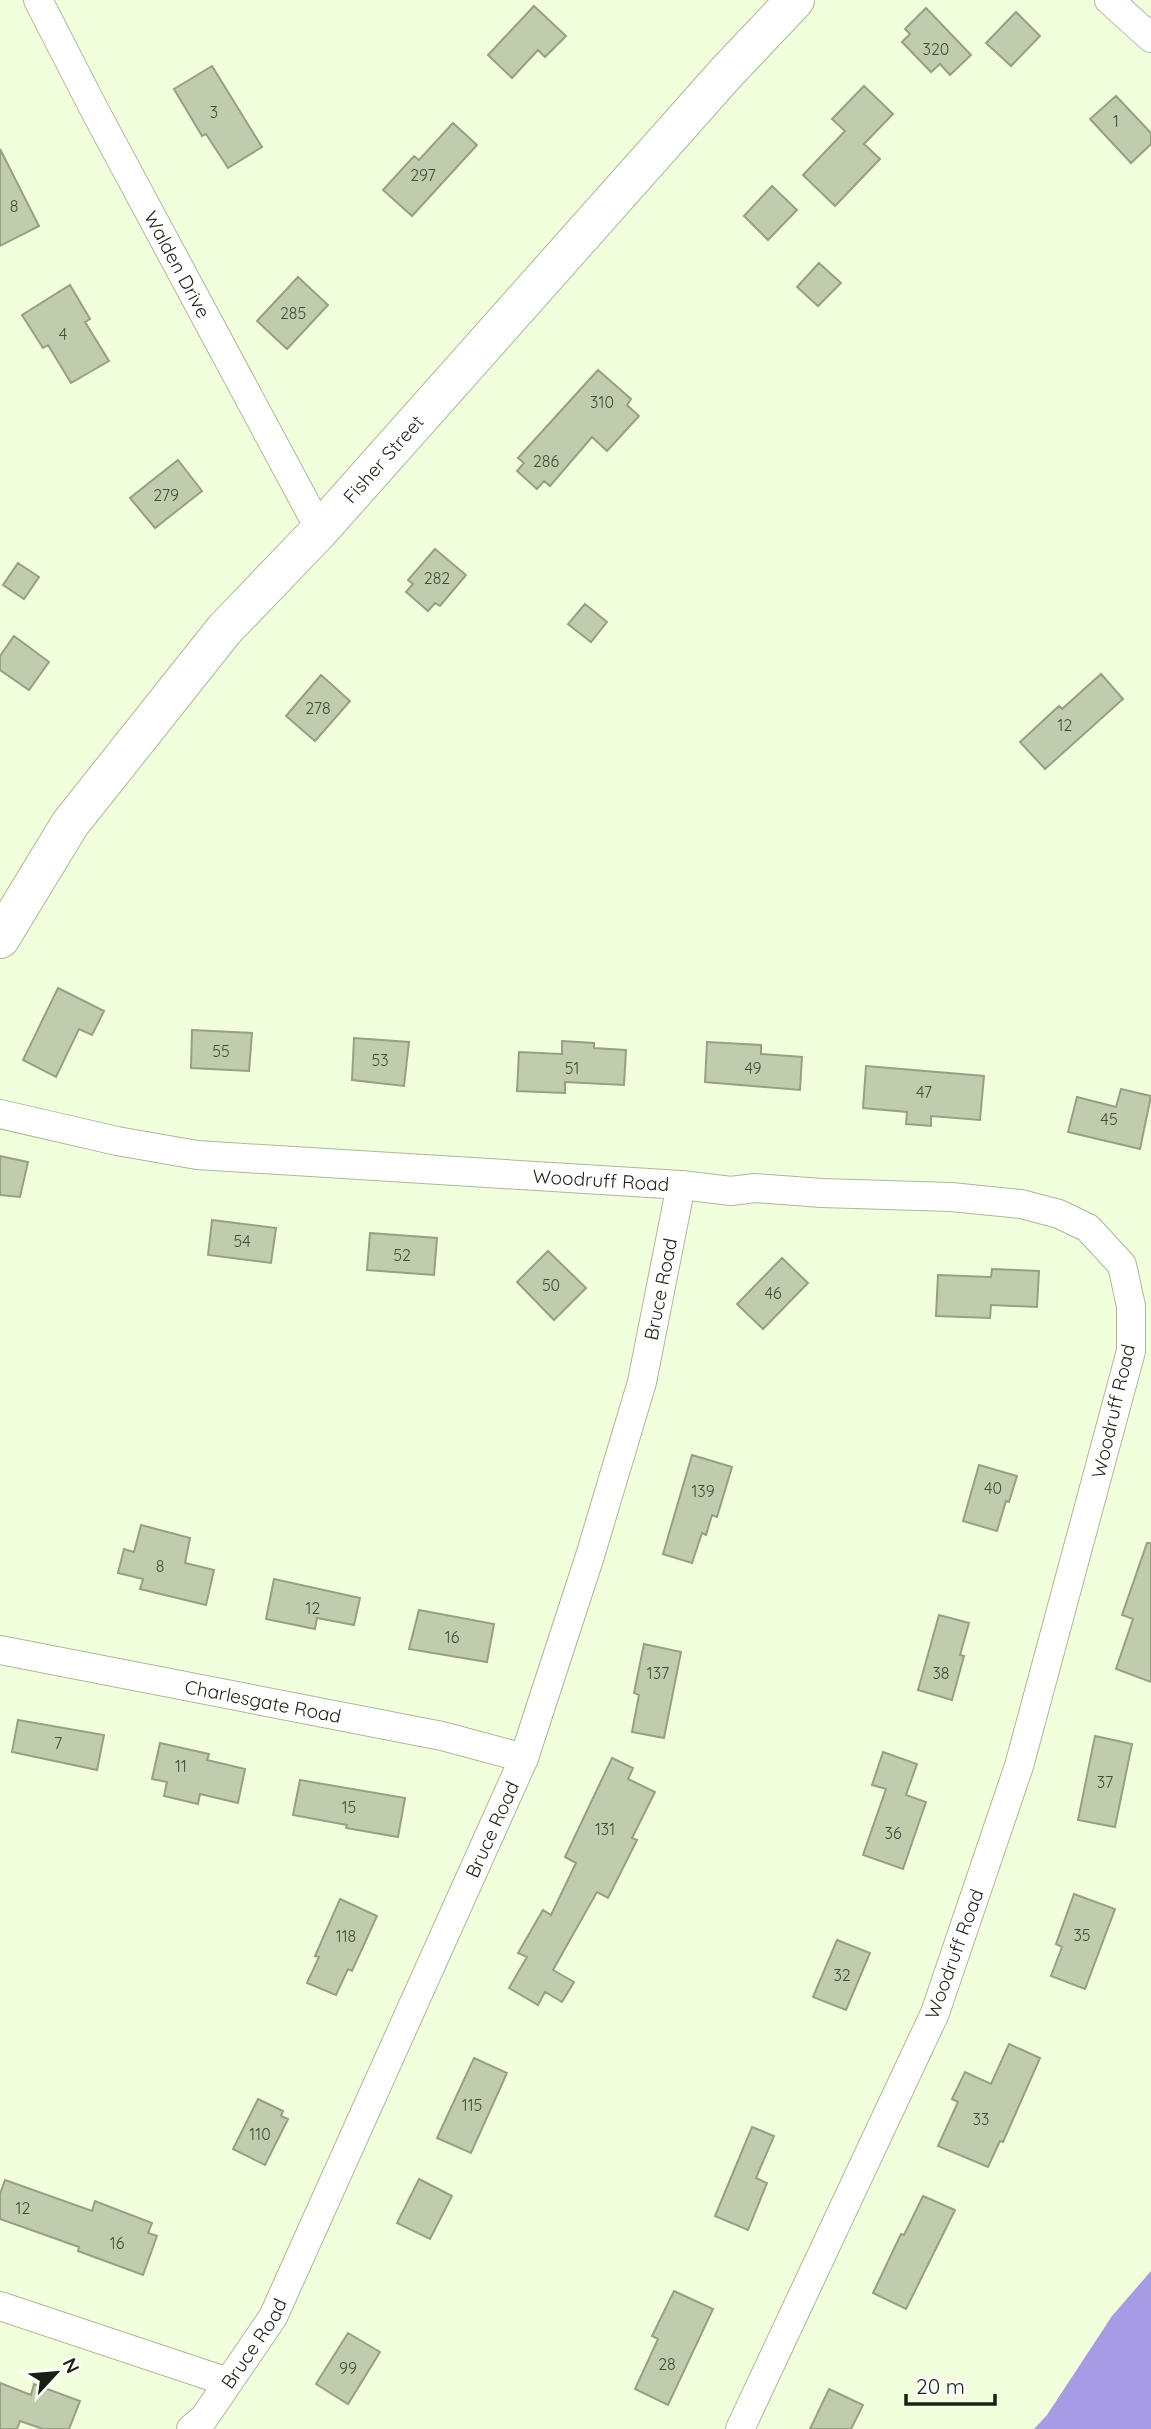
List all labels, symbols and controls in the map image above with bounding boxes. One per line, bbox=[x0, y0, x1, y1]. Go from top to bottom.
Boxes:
house number: 320 bbox=[923, 39, 949, 59]
house number: 3 bbox=[210, 102, 218, 122]
house number: 1 bbox=[1113, 111, 1119, 131]
house number: 297 bbox=[410, 165, 436, 185]
house number: 8 bbox=[10, 196, 18, 216]
street label: Walden Drive bbox=[139, 207, 216, 322]
house number: 285 bbox=[280, 303, 306, 323]
house number: 4 bbox=[59, 324, 67, 344]
house number: 310 bbox=[590, 392, 614, 412]
street label: Fisher Street bbox=[338, 410, 429, 508]
house number: 286 bbox=[533, 451, 559, 471]
house number: 279 bbox=[153, 485, 179, 505]
house number: 282 bbox=[424, 568, 450, 588]
house number: 278 bbox=[305, 698, 331, 718]
house number: 12 bbox=[1058, 715, 1073, 735]
house number: 55 bbox=[212, 1041, 230, 1061]
house number: 53 bbox=[371, 1050, 389, 1070]
house number: 51 bbox=[565, 1058, 579, 1078]
house number: 49 bbox=[744, 1058, 762, 1078]
house number: 47 bbox=[916, 1082, 932, 1102]
house number: 45 bbox=[1100, 1109, 1118, 1129]
street label: Woodruff Road bbox=[532, 1164, 670, 1196]
house number: 54 bbox=[233, 1231, 251, 1251]
street label: Bruce Road bbox=[639, 1236, 682, 1342]
house number: 52 bbox=[393, 1245, 411, 1265]
house number: 50 bbox=[542, 1275, 560, 1295]
house number: 46 bbox=[764, 1283, 782, 1303]
street label: Woodruff Road bbox=[1086, 1342, 1140, 1480]
house number: 40 bbox=[984, 1478, 1002, 1498]
house number: 139 bbox=[691, 1481, 715, 1501]
house number: 8 bbox=[156, 1556, 164, 1576]
house number: 12 bbox=[306, 1598, 321, 1618]
house number: 16 bbox=[445, 1627, 460, 1647]
house number: 137 bbox=[647, 1663, 669, 1683]
house number: 38 bbox=[932, 1663, 950, 1683]
street label: Charlesgate Road bbox=[183, 1674, 343, 1728]
house number: 7 bbox=[54, 1733, 62, 1753]
house number: 11 bbox=[175, 1756, 187, 1776]
house number: 37 bbox=[1097, 1772, 1113, 1792]
street label: Bruce Road bbox=[460, 1777, 524, 1881]
house number: 15 bbox=[342, 1797, 356, 1817]
house number: 131 bbox=[595, 1819, 615, 1839]
house number: 36 bbox=[885, 1823, 902, 1843]
street label: Woodruff Road bbox=[919, 1886, 989, 2022]
house number: 35 bbox=[1073, 1925, 1091, 1945]
house number: 118 bbox=[336, 1926, 356, 1946]
house number: 32 bbox=[833, 1965, 851, 1985]
house number: 115 bbox=[462, 2095, 482, 2115]
house number: 33 bbox=[973, 2109, 989, 2129]
house number: 110 bbox=[249, 2124, 271, 2144]
house number: 12 bbox=[16, 2198, 31, 2218]
house number: 16 bbox=[110, 2233, 125, 2253]
street label: Bruce Road bbox=[216, 2294, 292, 2393]
north arrow bbox=[21, 2338, 91, 2408]
text: N bbox=[57, 2354, 85, 2377]
house number: 28 bbox=[658, 2354, 676, 2374]
house number: 99 bbox=[339, 2358, 357, 2378]
scale bar bbox=[906, 2362, 995, 2406]
text: 20 m bbox=[916, 2373, 965, 2399]

